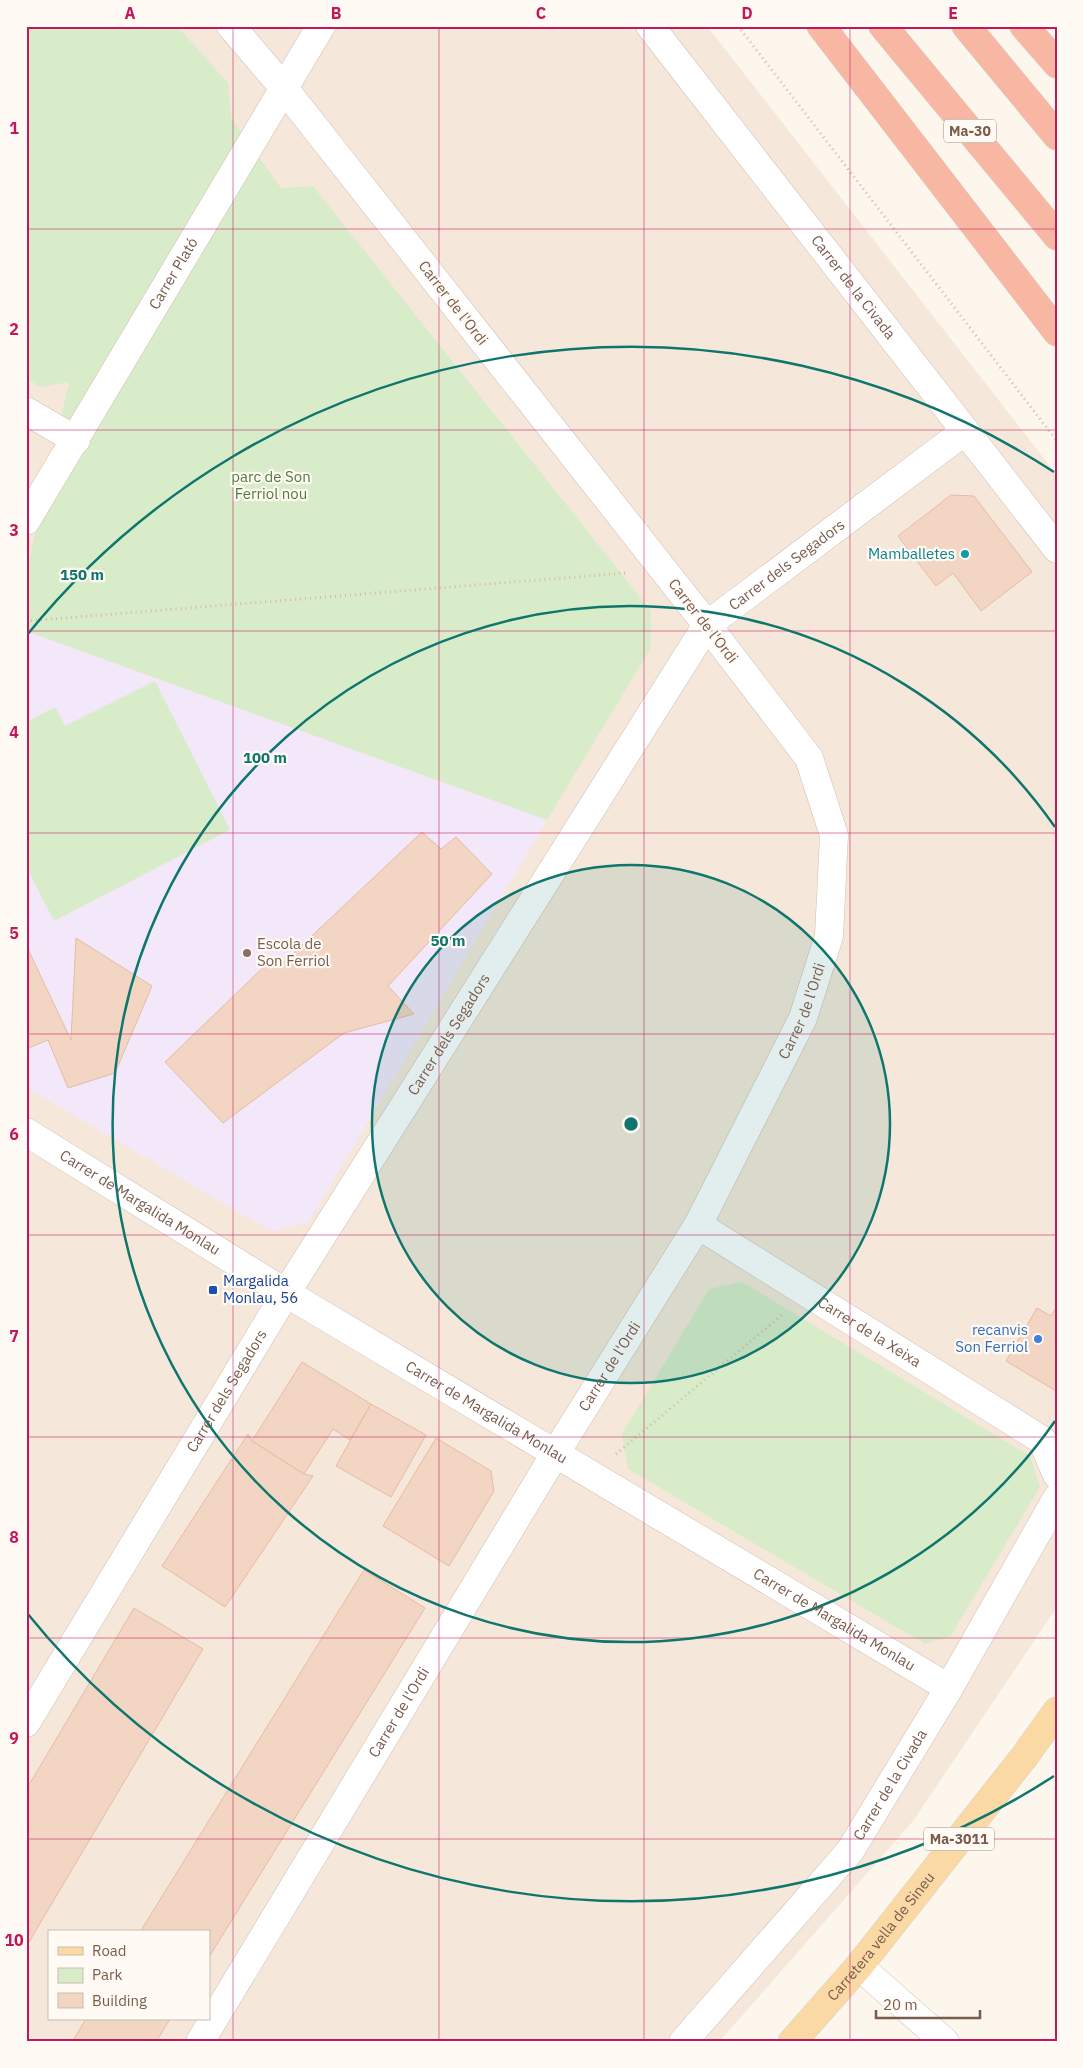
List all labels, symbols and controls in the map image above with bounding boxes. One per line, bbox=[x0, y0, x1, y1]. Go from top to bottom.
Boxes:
text: A bbox=[125, 3, 136, 23]
text: B bbox=[331, 3, 342, 23]
text: C bbox=[536, 3, 546, 23]
text: D bbox=[741, 3, 753, 23]
text: E bbox=[948, 3, 958, 23]
text: 1 bbox=[9, 118, 19, 138]
road number: Ma-30 bbox=[944, 120, 996, 142]
street label: Carrer de la Civada bbox=[807, 231, 900, 343]
street label: Carrer Plató bbox=[144, 234, 202, 313]
street label: Carrer de l'Ordi bbox=[414, 257, 492, 349]
text: 2 bbox=[9, 319, 19, 339]
park label: parc de Son Ferriol nou bbox=[231, 467, 311, 503]
street label: Carrer dels Segadors bbox=[725, 515, 848, 614]
text: 3 bbox=[9, 520, 19, 540]
place label: Mamballetes bbox=[868, 544, 955, 563]
marker: Mamballetes bbox=[959, 548, 971, 560]
text: 150 m bbox=[60, 565, 104, 584]
street label: Carrer de l'Ordi bbox=[664, 575, 742, 667]
text: 4 bbox=[9, 722, 19, 742]
text: 100 m bbox=[243, 748, 287, 767]
text: 5 bbox=[9, 923, 19, 943]
text: 50 m bbox=[431, 931, 465, 950]
place label: Escola de Son Ferriol bbox=[257, 934, 330, 970]
marker: Escola de Son Ferriol bbox=[241, 947, 253, 959]
street label: Carrer de l'Ordi bbox=[774, 960, 829, 1062]
street label: Carrer dels Segadors bbox=[403, 970, 494, 1099]
centre of rings bbox=[622, 1115, 640, 1133]
text: 6 bbox=[9, 1124, 19, 1144]
street label: Carrer de Margalida Monlau bbox=[56, 1145, 224, 1259]
place label: Margalida Monlau, 56 bbox=[223, 1271, 298, 1307]
marker: Margalida Monlau, 56 bbox=[207, 1284, 219, 1296]
street label: Carrer de la Xeixa bbox=[814, 1292, 925, 1371]
street label: Carrer de l'Ordi bbox=[574, 1318, 644, 1415]
place label: recanvis Son Ferriol bbox=[955, 1320, 1028, 1356]
text: 7 bbox=[9, 1326, 19, 1346]
street label: Carrer dels Segadors bbox=[182, 1326, 271, 1456]
marker: recanvis Son Ferriol bbox=[1032, 1333, 1044, 1345]
street label: Carrer de Margalida Monlau bbox=[402, 1356, 571, 1467]
text: 8 bbox=[9, 1527, 19, 1547]
street label: Carrer de Margalida Monlau bbox=[750, 1564, 919, 1675]
street label: Carrer de l'Ordi bbox=[364, 1663, 433, 1761]
street label: Carrer de la Civada bbox=[849, 1726, 931, 1844]
text: 9 bbox=[9, 1728, 19, 1748]
road number: Ma-3011 bbox=[924, 1828, 994, 1850]
street label: Carretera vella de Sineu bbox=[823, 1868, 939, 2005]
text: 10 bbox=[4, 1930, 24, 1950]
legend bbox=[48, 1930, 210, 2020]
text: Road bbox=[92, 1941, 127, 1960]
text: Park bbox=[92, 1965, 122, 1984]
scale bar bbox=[876, 1988, 979, 2020]
text: Building bbox=[92, 1991, 147, 2010]
text: 20 m bbox=[883, 1995, 918, 2014]

